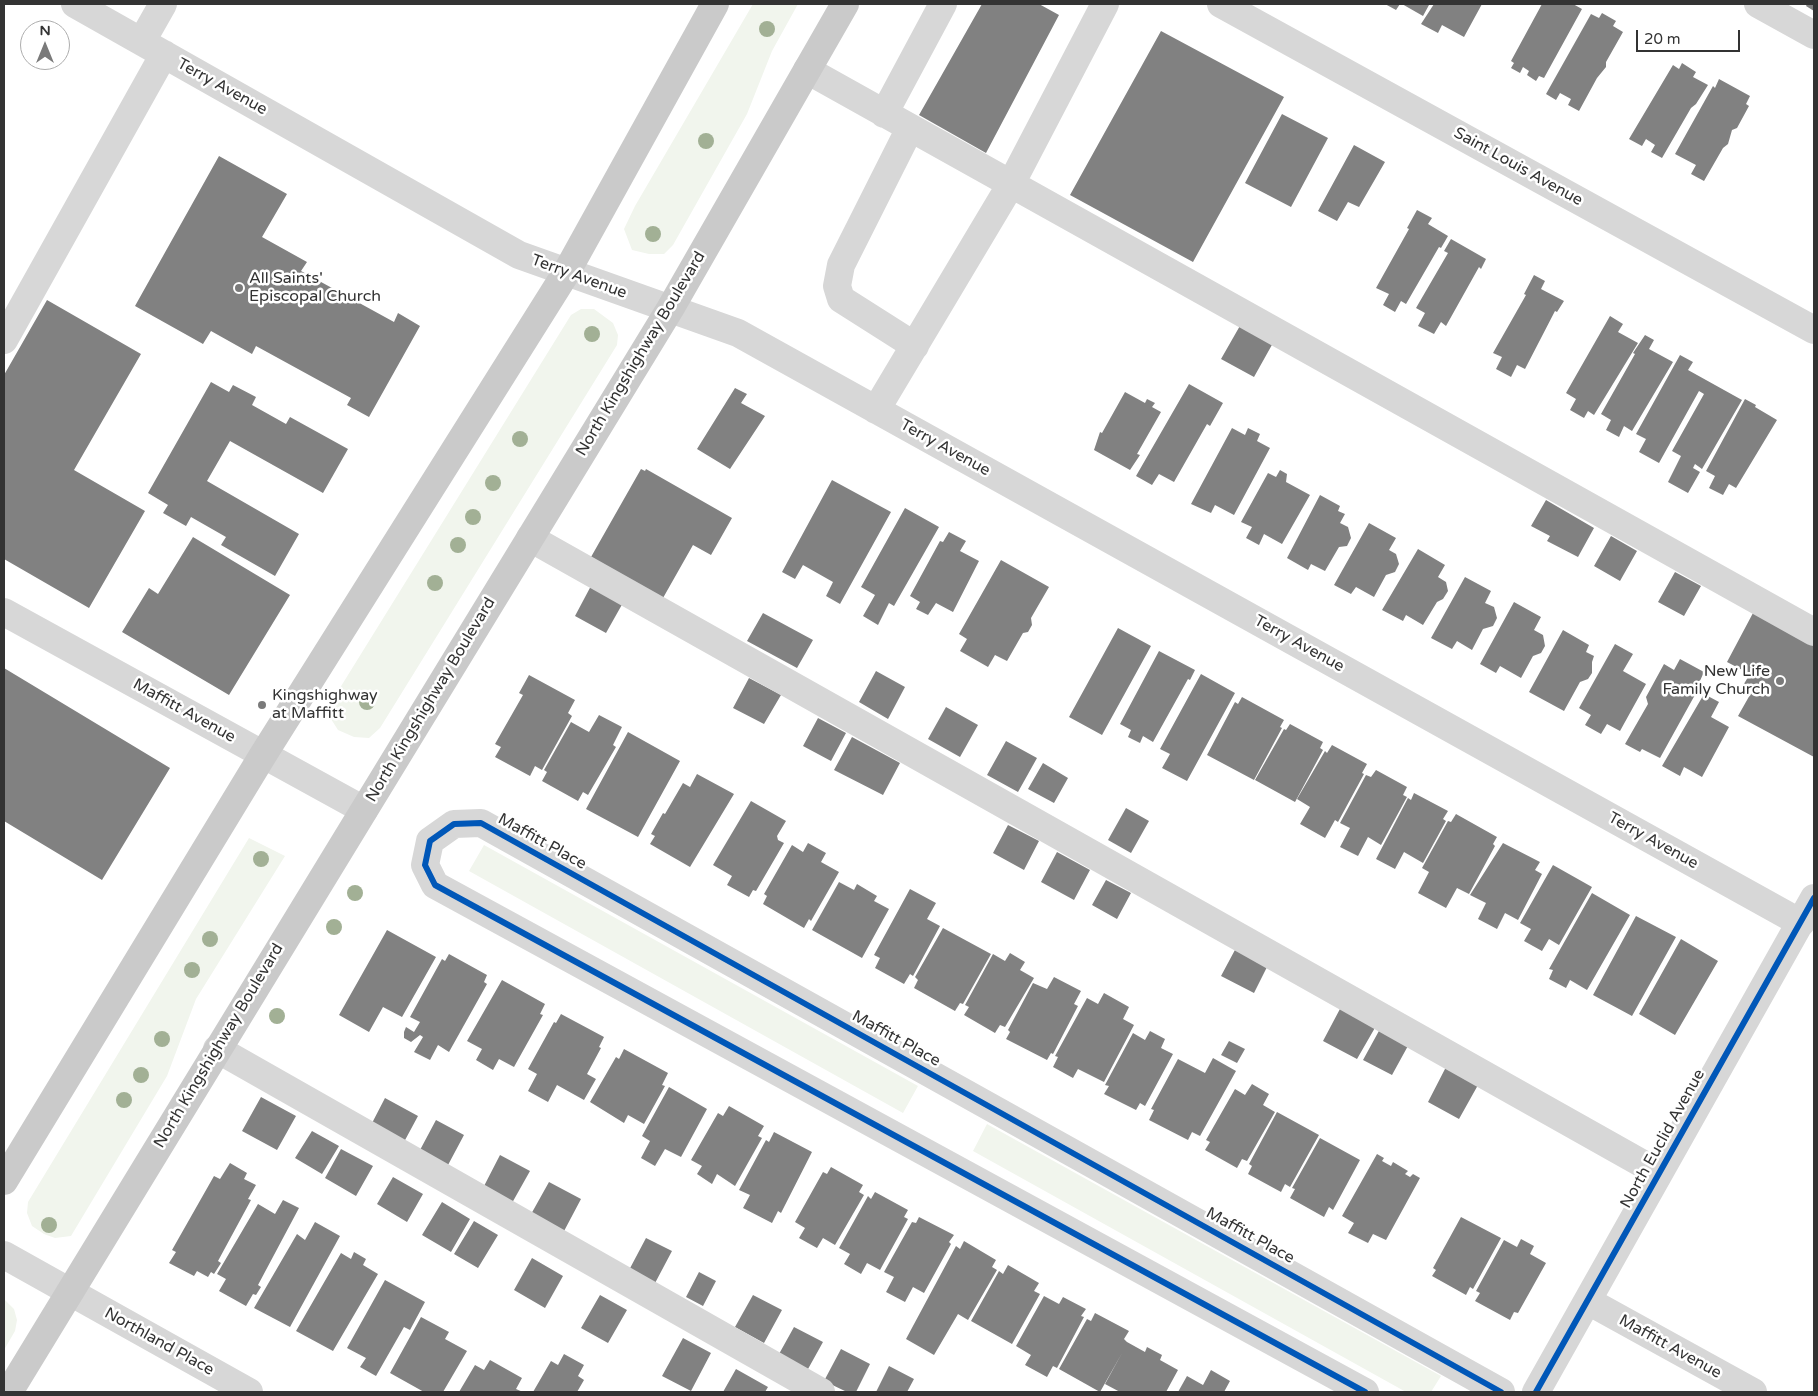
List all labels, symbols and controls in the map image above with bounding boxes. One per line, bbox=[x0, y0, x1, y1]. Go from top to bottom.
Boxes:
north arrow bbox=[20, 20, 70, 70]
scale bar bbox=[1638, 20, 1742, 52]
text: N bbox=[39, 22, 51, 39]
text: 20 m bbox=[1644, 30, 1681, 48]
street label: Terry Avenue bbox=[174, 54, 270, 120]
street label: Saint Louis Avenue bbox=[1450, 124, 1586, 210]
street label: North Kingshighway Boulevard bbox=[572, 248, 710, 460]
street label: Terry Avenue bbox=[529, 251, 629, 303]
place label: All Saints' Episcopal Church bbox=[249, 269, 381, 307]
marker: All Saints' Episcopal Church bbox=[233, 282, 245, 294]
street label: Terry Avenue bbox=[897, 415, 993, 481]
street label: North Kingshighway Boulevard bbox=[362, 594, 500, 806]
street label: Terry Avenue bbox=[1251, 611, 1347, 677]
place label: New Life Family Church bbox=[1662, 662, 1770, 700]
street label: Maffitt Avenue bbox=[129, 675, 239, 747]
marker: New Life Family Church bbox=[1774, 675, 1786, 687]
place label: Kingshighway at Maffitt bbox=[272, 686, 378, 724]
marker: Kingshighway at Maffitt bbox=[256, 699, 268, 711]
street label: Terry Avenue bbox=[1605, 808, 1701, 874]
street label: Maffitt Place bbox=[494, 810, 590, 874]
street label: North Kingshighway Boulevard bbox=[150, 940, 288, 1152]
street label: Maffitt Place bbox=[848, 1007, 944, 1071]
street label: North Euclid Avenue bbox=[1617, 1066, 1709, 1212]
street label: Maffitt Place bbox=[1202, 1204, 1298, 1268]
street label: Northland Place bbox=[101, 1304, 217, 1380]
street label: Maffitt Avenue bbox=[1615, 1311, 1725, 1383]

